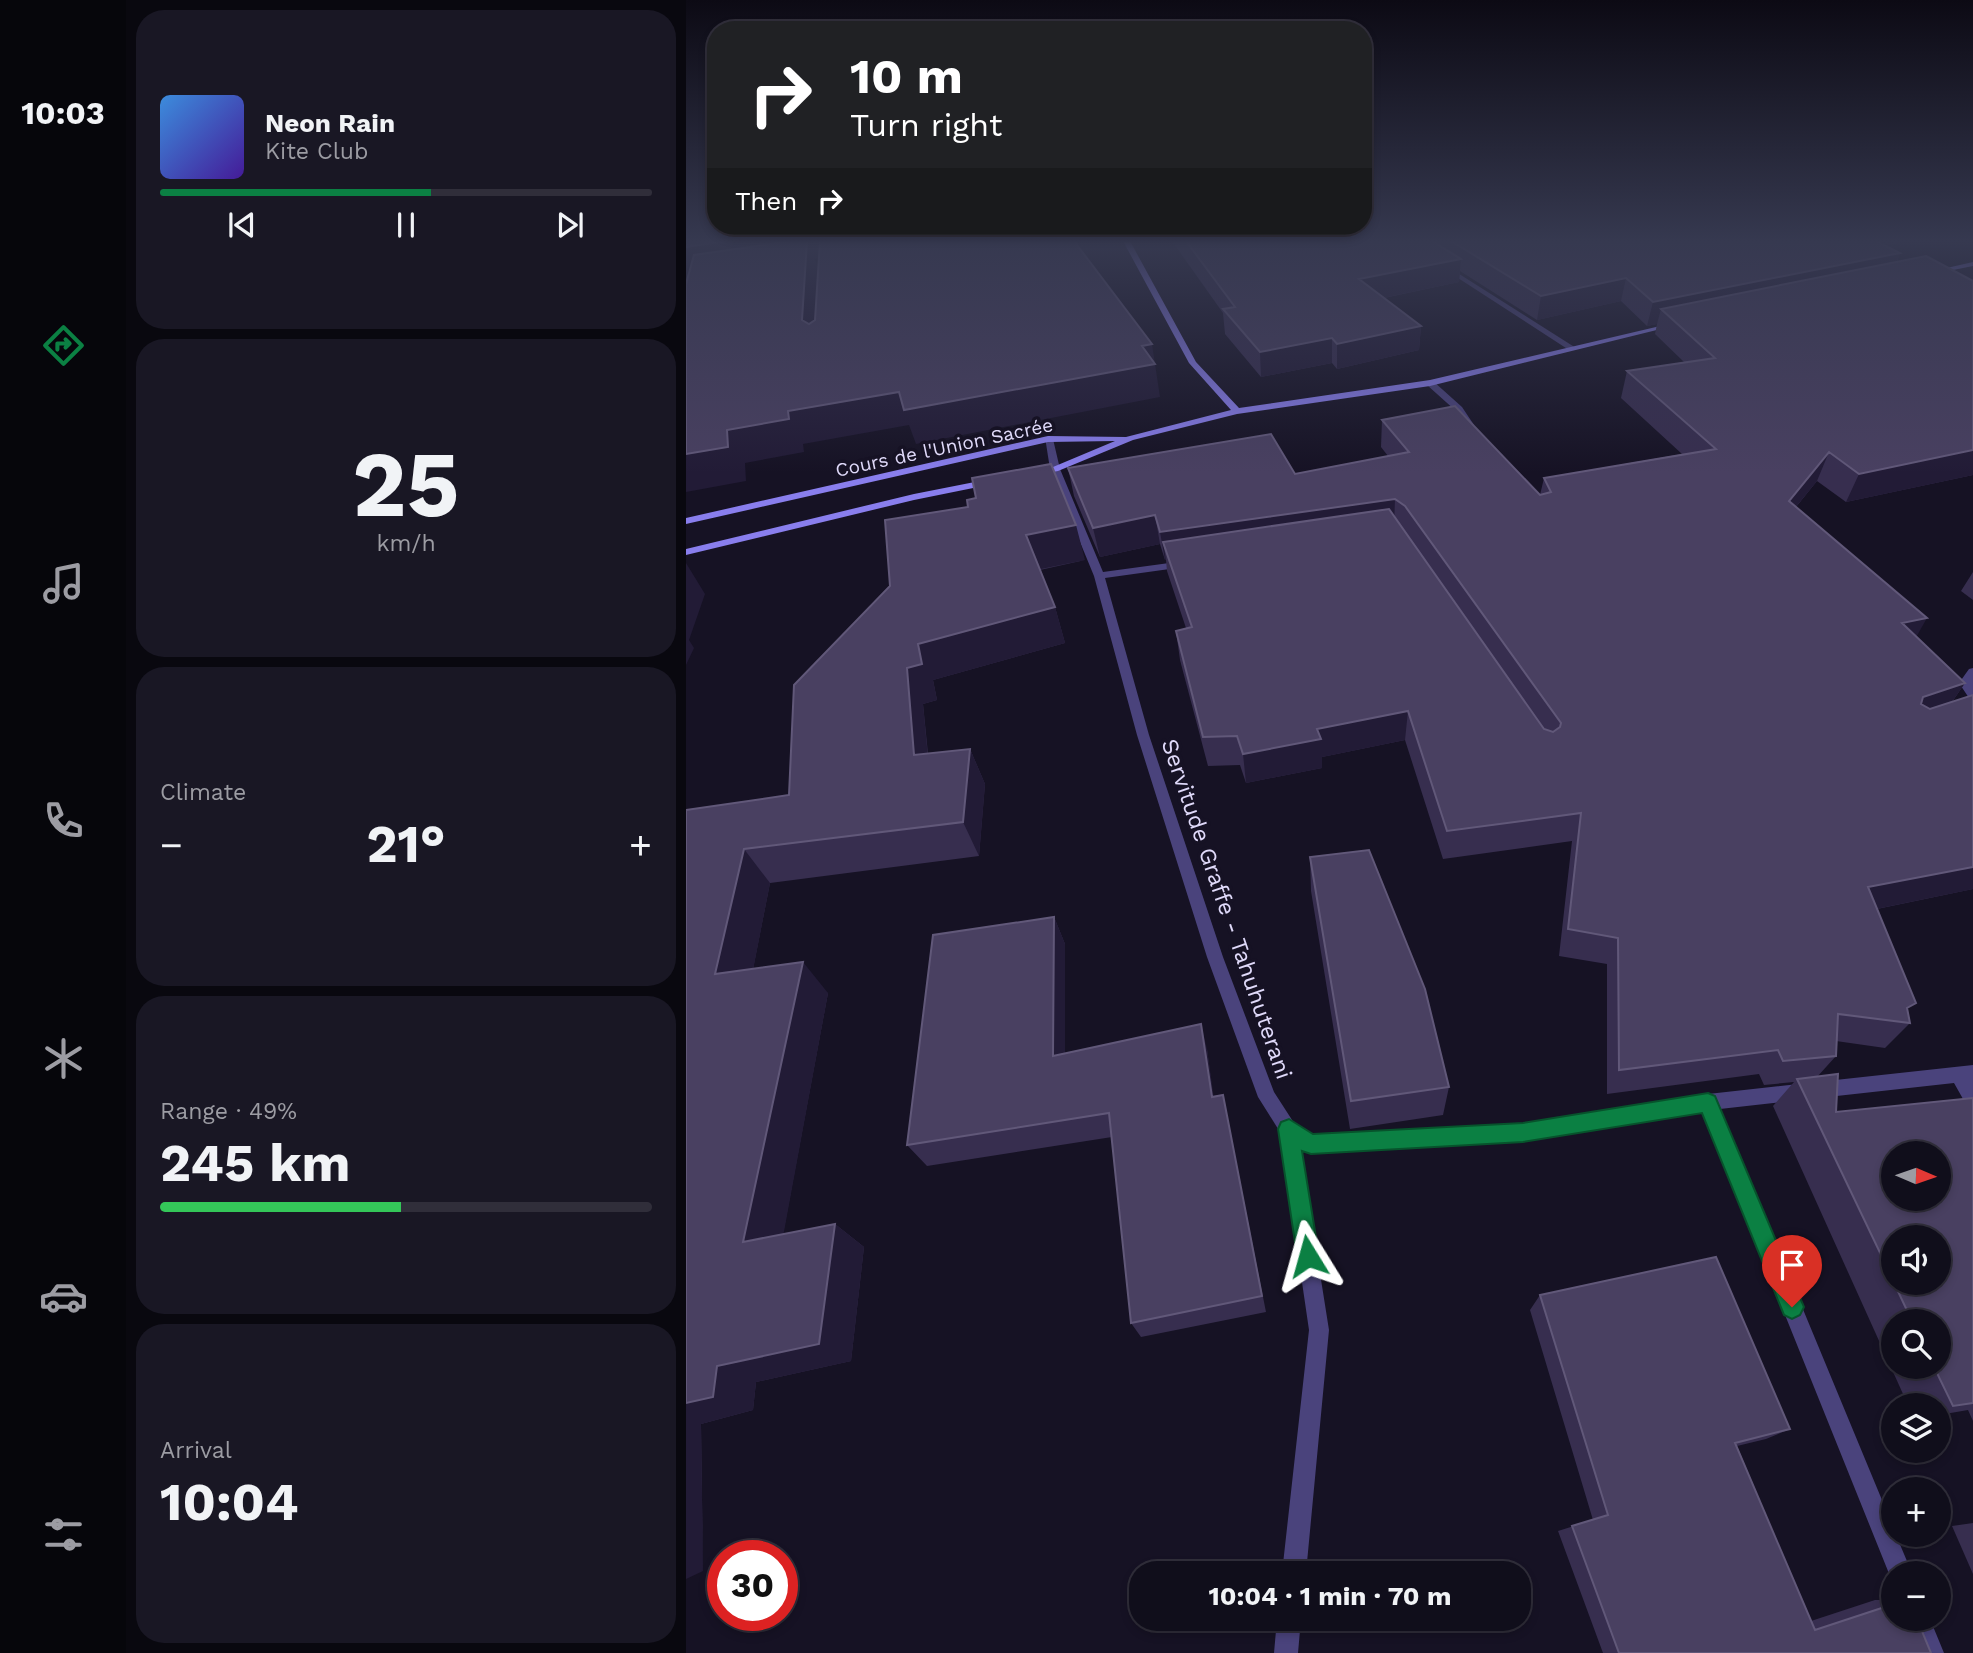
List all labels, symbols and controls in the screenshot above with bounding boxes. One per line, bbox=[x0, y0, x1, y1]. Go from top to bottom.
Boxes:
text: 10 m bbox=[850, 47, 963, 105]
icon: right bbox=[735, 49, 826, 140]
text: 10:03 bbox=[21, 94, 105, 132]
text: Turn right bbox=[850, 106, 1002, 144]
text: Neon Rain bbox=[265, 108, 395, 138]
text: Kite Club bbox=[265, 138, 368, 165]
icon: right bbox=[811, 182, 849, 220]
text: Then bbox=[735, 186, 797, 216]
icon: previous bbox=[223, 206, 261, 244]
icon: pause bbox=[387, 206, 425, 244]
icon: next bbox=[551, 206, 589, 244]
icon: directions bbox=[39, 321, 88, 370]
street label: Cours de l'Union Sacrée bbox=[833, 413, 1055, 482]
text: 25 bbox=[352, 431, 460, 538]
text: km/h bbox=[376, 530, 436, 557]
icon: music bbox=[39, 559, 88, 608]
street label: Servitude Graffe - Tahuhuterani bbox=[1155, 735, 1298, 1083]
text: Climate bbox=[160, 779, 246, 806]
icon: phone bbox=[39, 796, 88, 845]
text: 21° bbox=[366, 814, 446, 875]
text: − bbox=[160, 823, 183, 867]
text: + bbox=[629, 823, 652, 867]
icon: climate bbox=[39, 1034, 88, 1083]
text: Range · 49% bbox=[160, 1098, 297, 1125]
text: 245 km bbox=[160, 1133, 350, 1194]
north arrow bbox=[1881, 1141, 1951, 1211]
map controls bbox=[1881, 1141, 1951, 1631]
position arrow bbox=[1271, 1219, 1345, 1293]
button: sound bbox=[1881, 1225, 1951, 1295]
pin bbox=[1762, 1235, 1822, 1307]
icon: arrive bbox=[1773, 1246, 1811, 1284]
icon: car bbox=[39, 1272, 88, 1321]
button: search bbox=[1881, 1309, 1951, 1379]
button: layers bbox=[1881, 1393, 1951, 1463]
text: Arrival bbox=[160, 1437, 232, 1464]
text: 10:04 bbox=[160, 1472, 299, 1533]
button: + bbox=[1881, 1477, 1951, 1547]
icon: filters bbox=[39, 1510, 88, 1559]
speed limit sign: 30 bbox=[707, 1540, 798, 1631]
button: − bbox=[1881, 1561, 1951, 1631]
text: 10:04 · 1 min · 70 m bbox=[1209, 1581, 1451, 1611]

